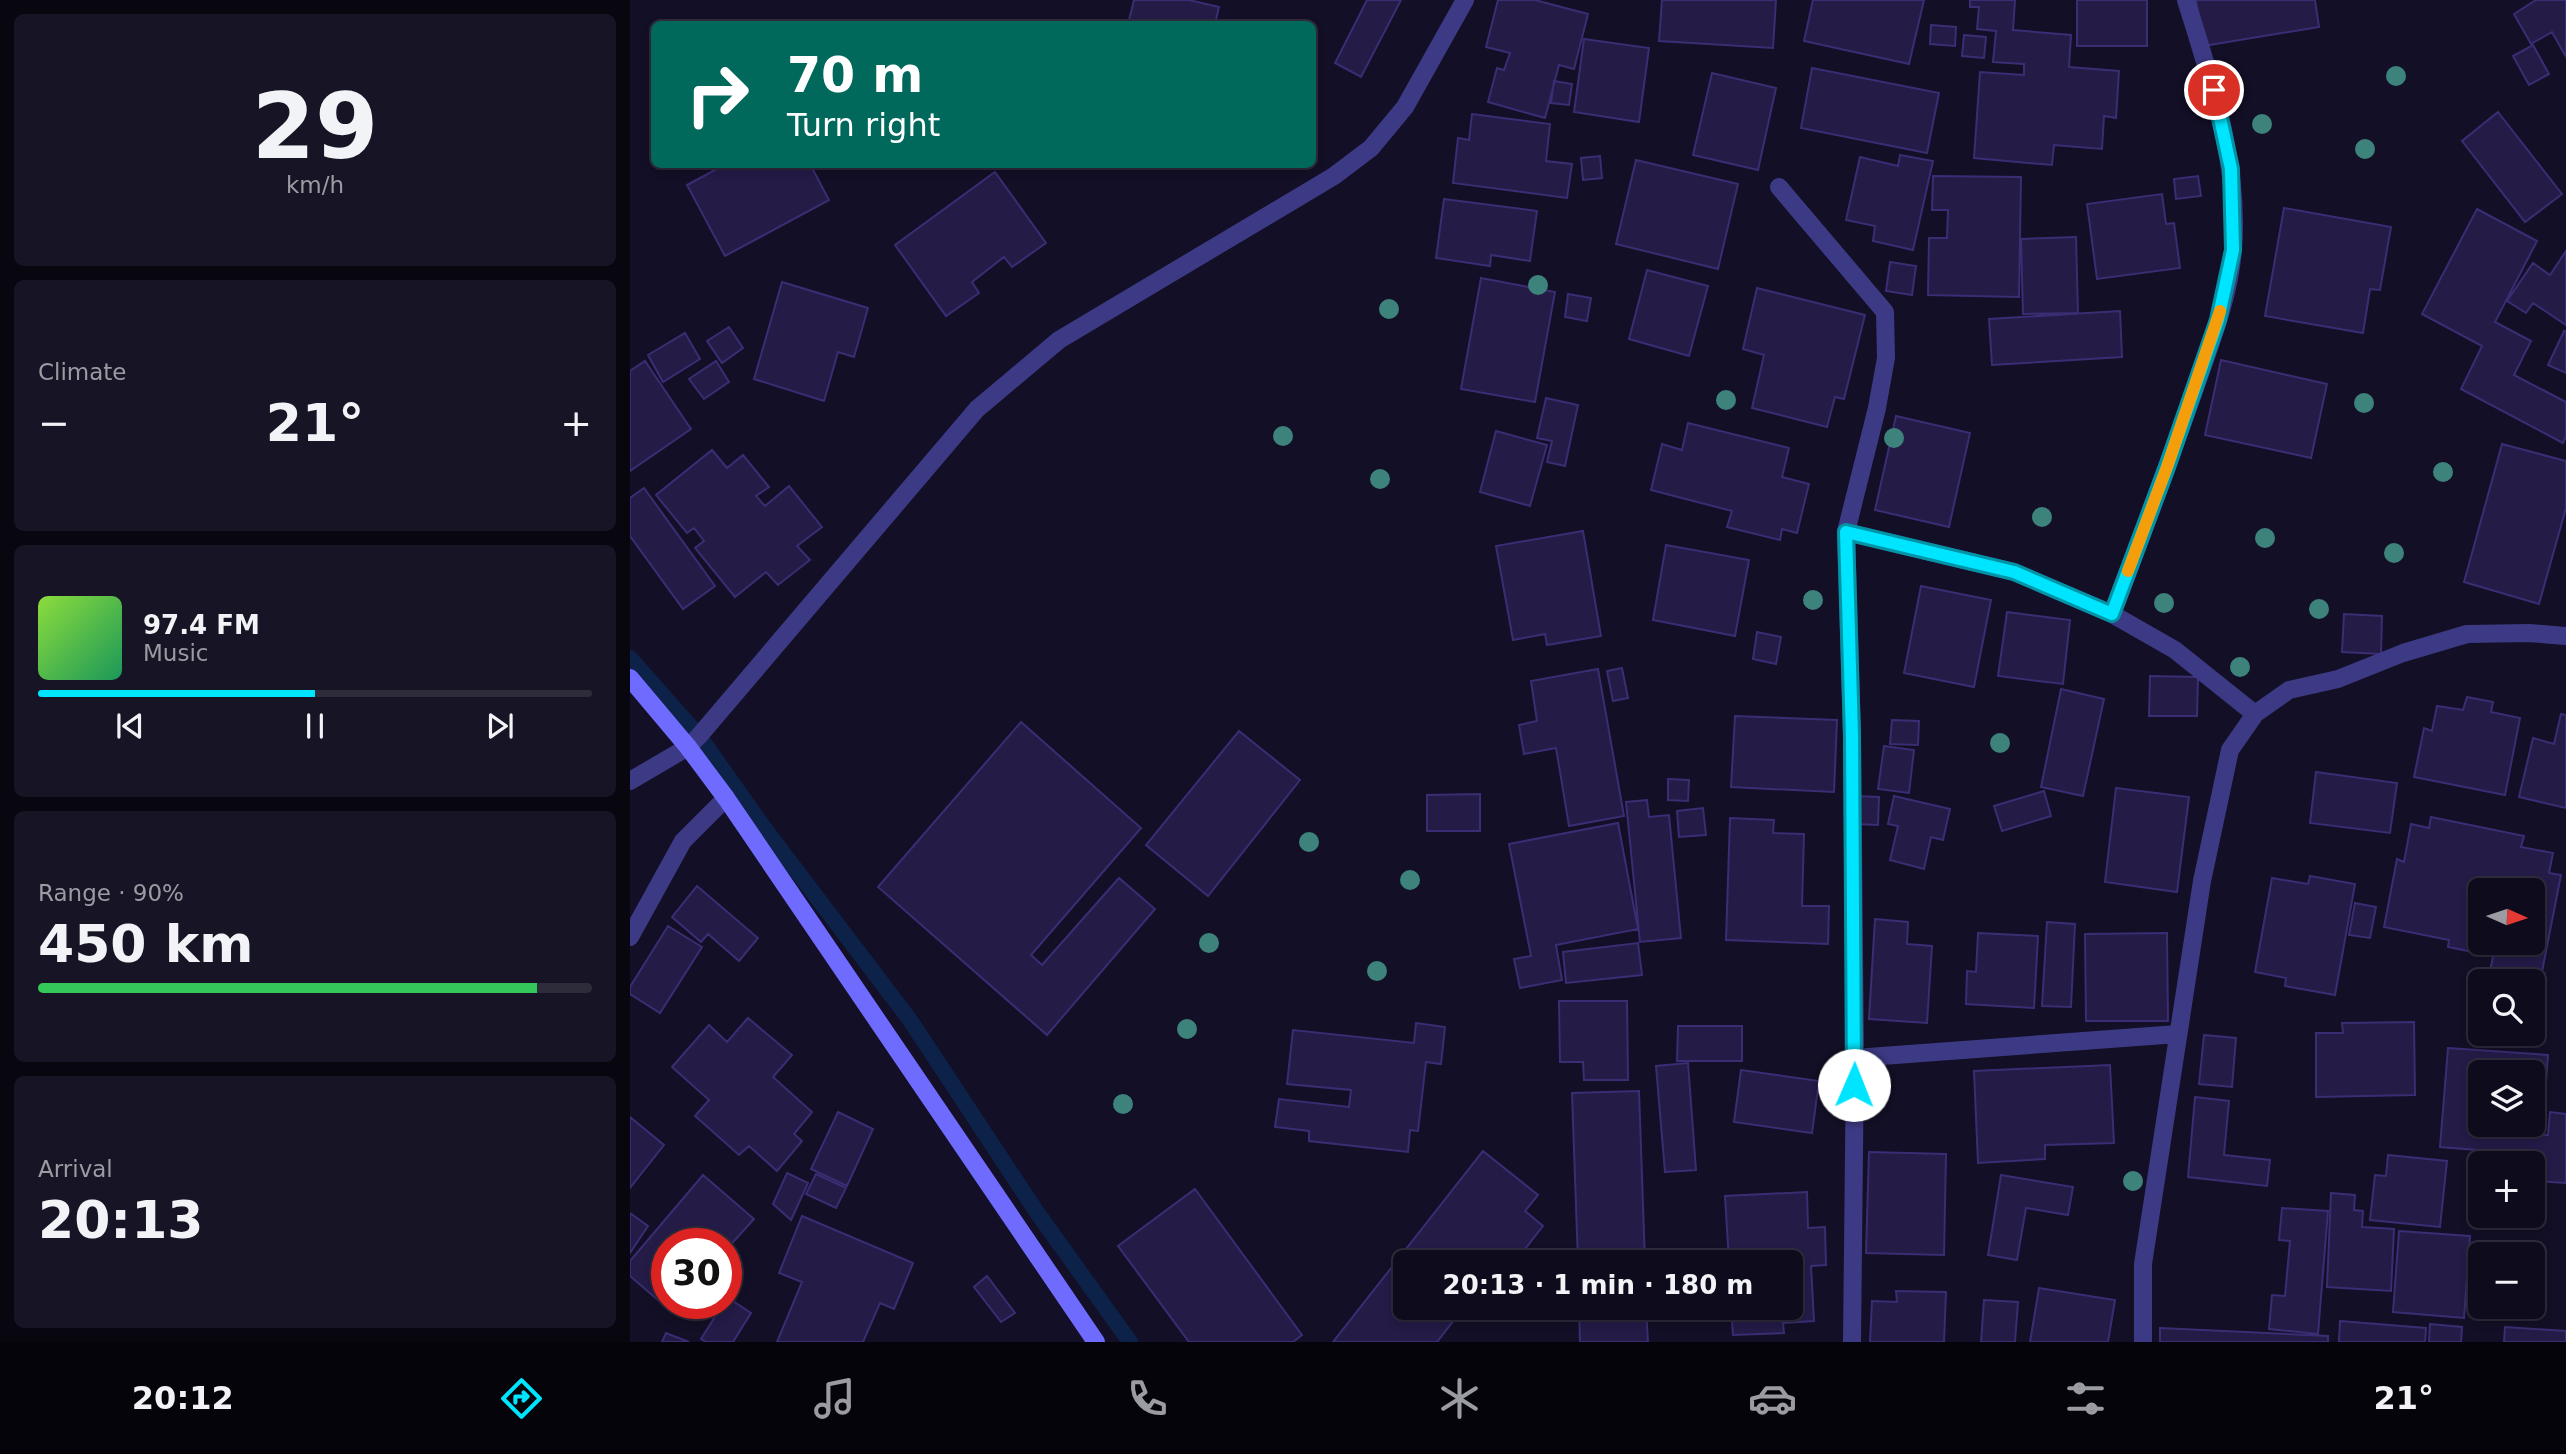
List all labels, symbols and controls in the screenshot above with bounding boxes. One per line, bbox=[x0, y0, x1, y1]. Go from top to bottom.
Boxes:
text: 70 m bbox=[787, 47, 923, 104]
icon: right bbox=[672, 49, 763, 140]
pin bbox=[2184, 60, 2244, 120]
icon: arrive bbox=[2195, 71, 2233, 109]
text: 29 bbox=[252, 74, 378, 179]
text: Turn right bbox=[787, 106, 940, 144]
text: km/h bbox=[286, 172, 344, 198]
text: Climate bbox=[38, 359, 127, 385]
text: 21° bbox=[266, 393, 364, 453]
text: − bbox=[38, 401, 70, 445]
text: + bbox=[560, 401, 592, 445]
text: 97.4 FM bbox=[143, 610, 260, 640]
text: Music bbox=[143, 640, 208, 666]
icon: previous bbox=[111, 707, 149, 745]
icon: pause bbox=[296, 707, 334, 745]
icon: next bbox=[481, 707, 519, 745]
north arrow bbox=[2468, 878, 2544, 956]
map controls bbox=[2468, 878, 2545, 1319]
text: Range · 90% bbox=[38, 880, 184, 906]
text: 450 km bbox=[38, 914, 253, 974]
button: search bbox=[2468, 969, 2545, 1046]
position arrow bbox=[1817, 1048, 1891, 1122]
button: layers bbox=[2468, 1060, 2545, 1137]
button: + bbox=[2468, 1151, 2545, 1228]
text: Arrival bbox=[38, 1156, 113, 1182]
text: 20:13 bbox=[38, 1190, 204, 1250]
speed limit sign: 30 bbox=[651, 1228, 742, 1319]
button: − bbox=[2468, 1242, 2545, 1319]
text: 20:13 · 1 min · 180 m bbox=[1443, 1270, 1753, 1300]
icon: directions bbox=[497, 1374, 546, 1423]
icon: music bbox=[810, 1374, 859, 1423]
icon: phone bbox=[1123, 1374, 1172, 1423]
icon: climate bbox=[1435, 1374, 1484, 1423]
icon: car bbox=[1748, 1374, 1797, 1423]
icon: filters bbox=[2061, 1374, 2110, 1423]
text: 20:12 bbox=[132, 1379, 234, 1417]
text: 21° bbox=[2374, 1379, 2434, 1417]

